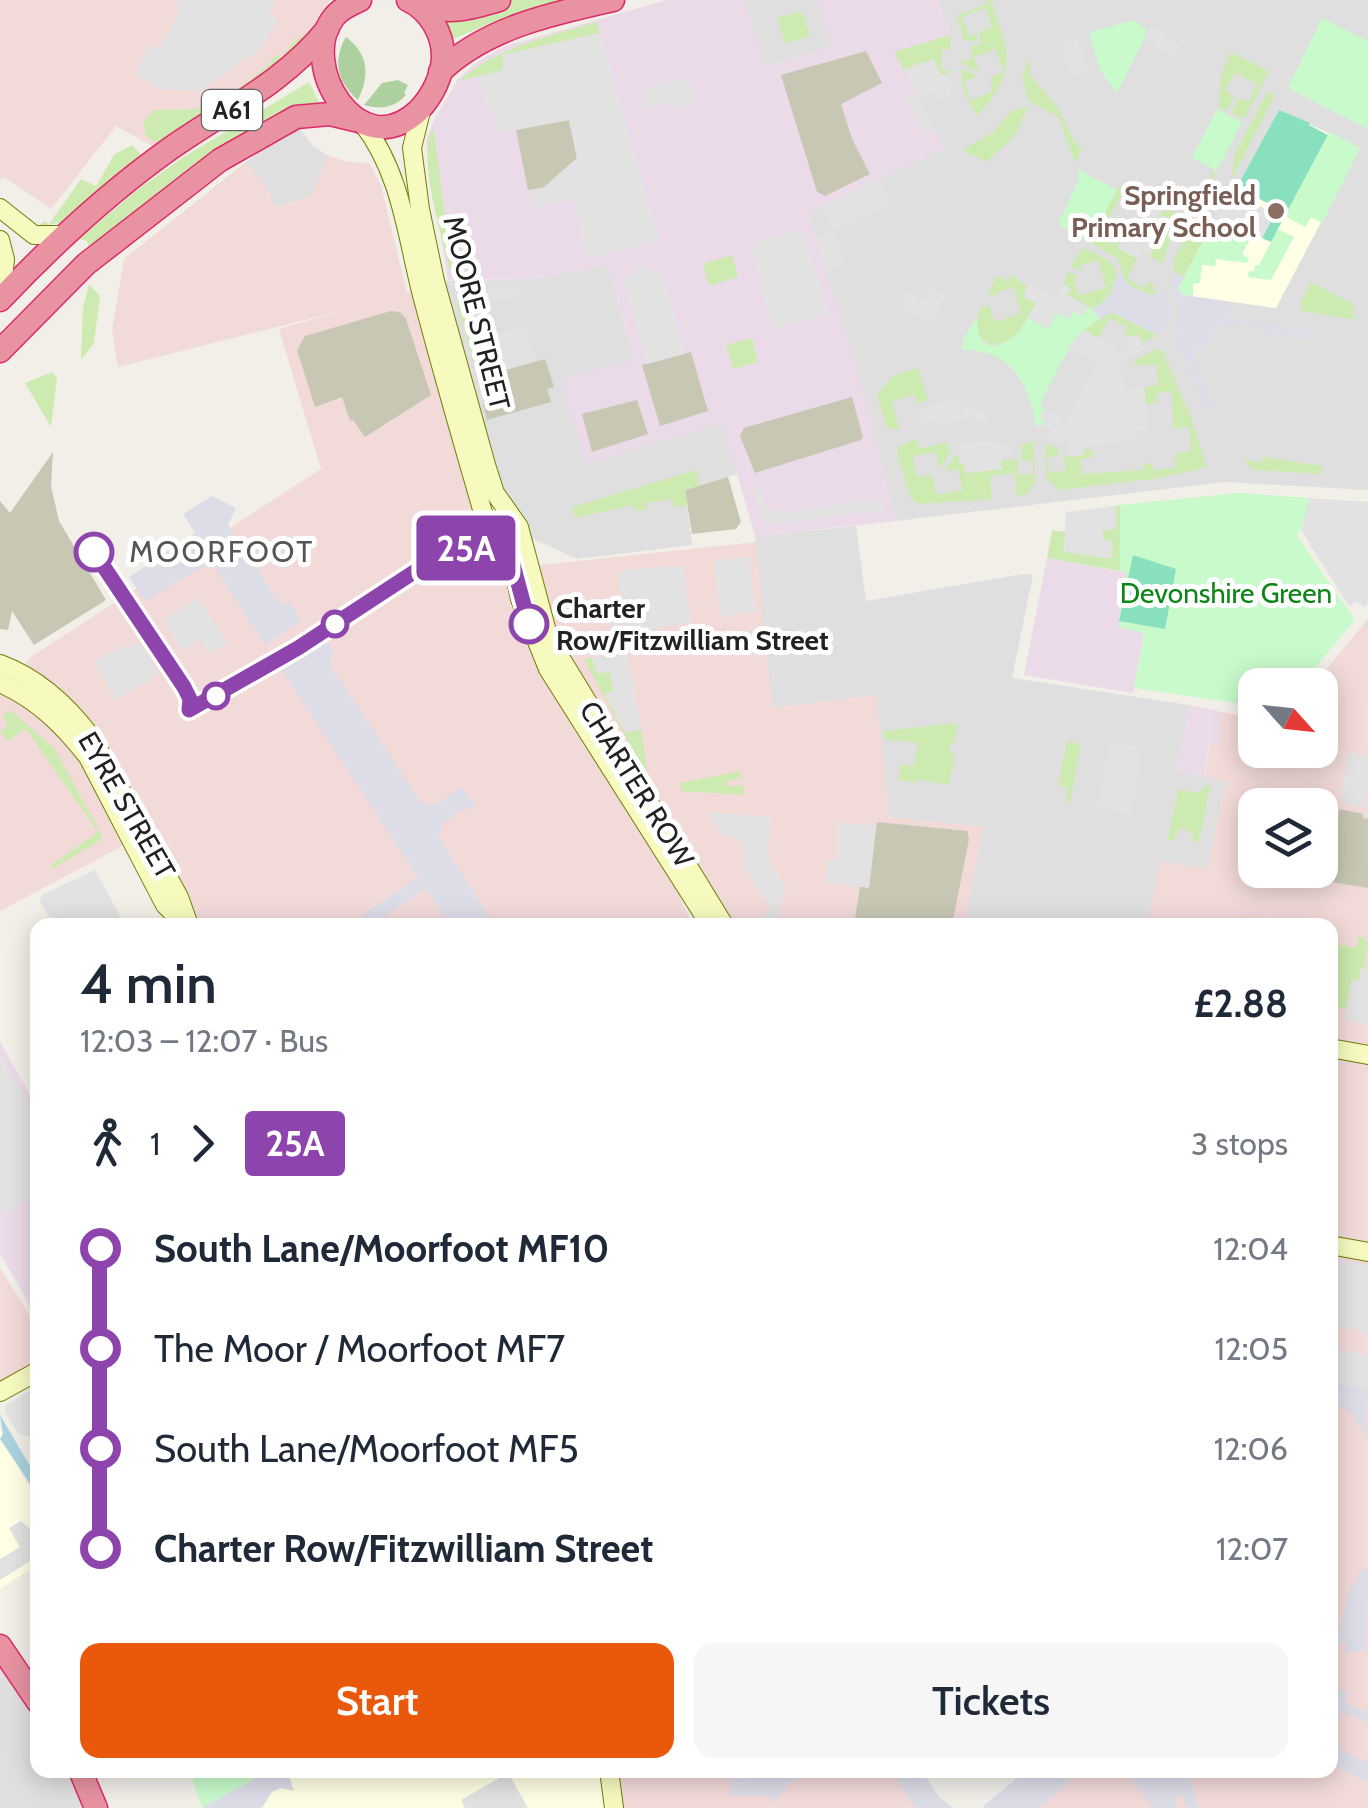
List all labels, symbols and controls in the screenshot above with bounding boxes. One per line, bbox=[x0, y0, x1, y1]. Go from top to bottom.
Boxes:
road number: A61 bbox=[202, 90, 262, 130]
place label: Springfield Primary School bbox=[1071, 178, 1256, 244]
marker: Springfield Primary School bbox=[1265, 200, 1287, 222]
street label: MOORE STREET bbox=[436, 213, 518, 413]
line badge: 25A bbox=[408, 516, 524, 580]
text: 25A bbox=[436, 527, 496, 570]
unlabelled marker bbox=[75, 533, 113, 571]
district label: MOORFOOT bbox=[129, 533, 315, 570]
park label: Devonshire Green bbox=[1120, 576, 1332, 610]
place label: Charter Row/Fitzwilliam Street bbox=[556, 591, 829, 657]
marker: Charter Row/Fitzwilliam Street bbox=[510, 605, 548, 643]
unlabelled marker bbox=[322, 611, 348, 637]
north arrow bbox=[1238, 668, 1338, 768]
map controls bbox=[1238, 668, 1338, 888]
unlabelled marker bbox=[203, 683, 229, 709]
street label: CHARTER ROW bbox=[572, 695, 702, 874]
street label: EYRE STREET bbox=[71, 725, 183, 885]
button: layers bbox=[1238, 788, 1338, 888]
text: 4 min bbox=[80, 950, 217, 1017]
text: £2.88 bbox=[1194, 980, 1288, 1027]
text: 12:03 – 12:07 · Bus bbox=[80, 1021, 328, 1060]
icon: walk bbox=[80, 1116, 135, 1171]
icon: forward bbox=[175, 1116, 230, 1171]
text: 25A bbox=[265, 1122, 325, 1165]
text: 1 bbox=[150, 1124, 160, 1163]
text: 3 stops bbox=[1191, 1124, 1288, 1163]
text: South Lane/Moorfoot MF10 bbox=[154, 1225, 609, 1272]
text: 12:04 bbox=[1213, 1229, 1288, 1268]
text: The Moor / Moorfoot MF7 bbox=[154, 1325, 565, 1372]
text: 12:05 bbox=[1214, 1329, 1288, 1368]
text: South Lane/Moorfoot MF5 bbox=[154, 1425, 579, 1472]
text: 12:06 bbox=[1214, 1429, 1288, 1468]
text: Charter Row/Fitzwilliam Street bbox=[154, 1525, 653, 1572]
text: 12:07 bbox=[1216, 1529, 1288, 1568]
button: Start bbox=[80, 1643, 674, 1758]
button: Tickets bbox=[694, 1643, 1288, 1758]

